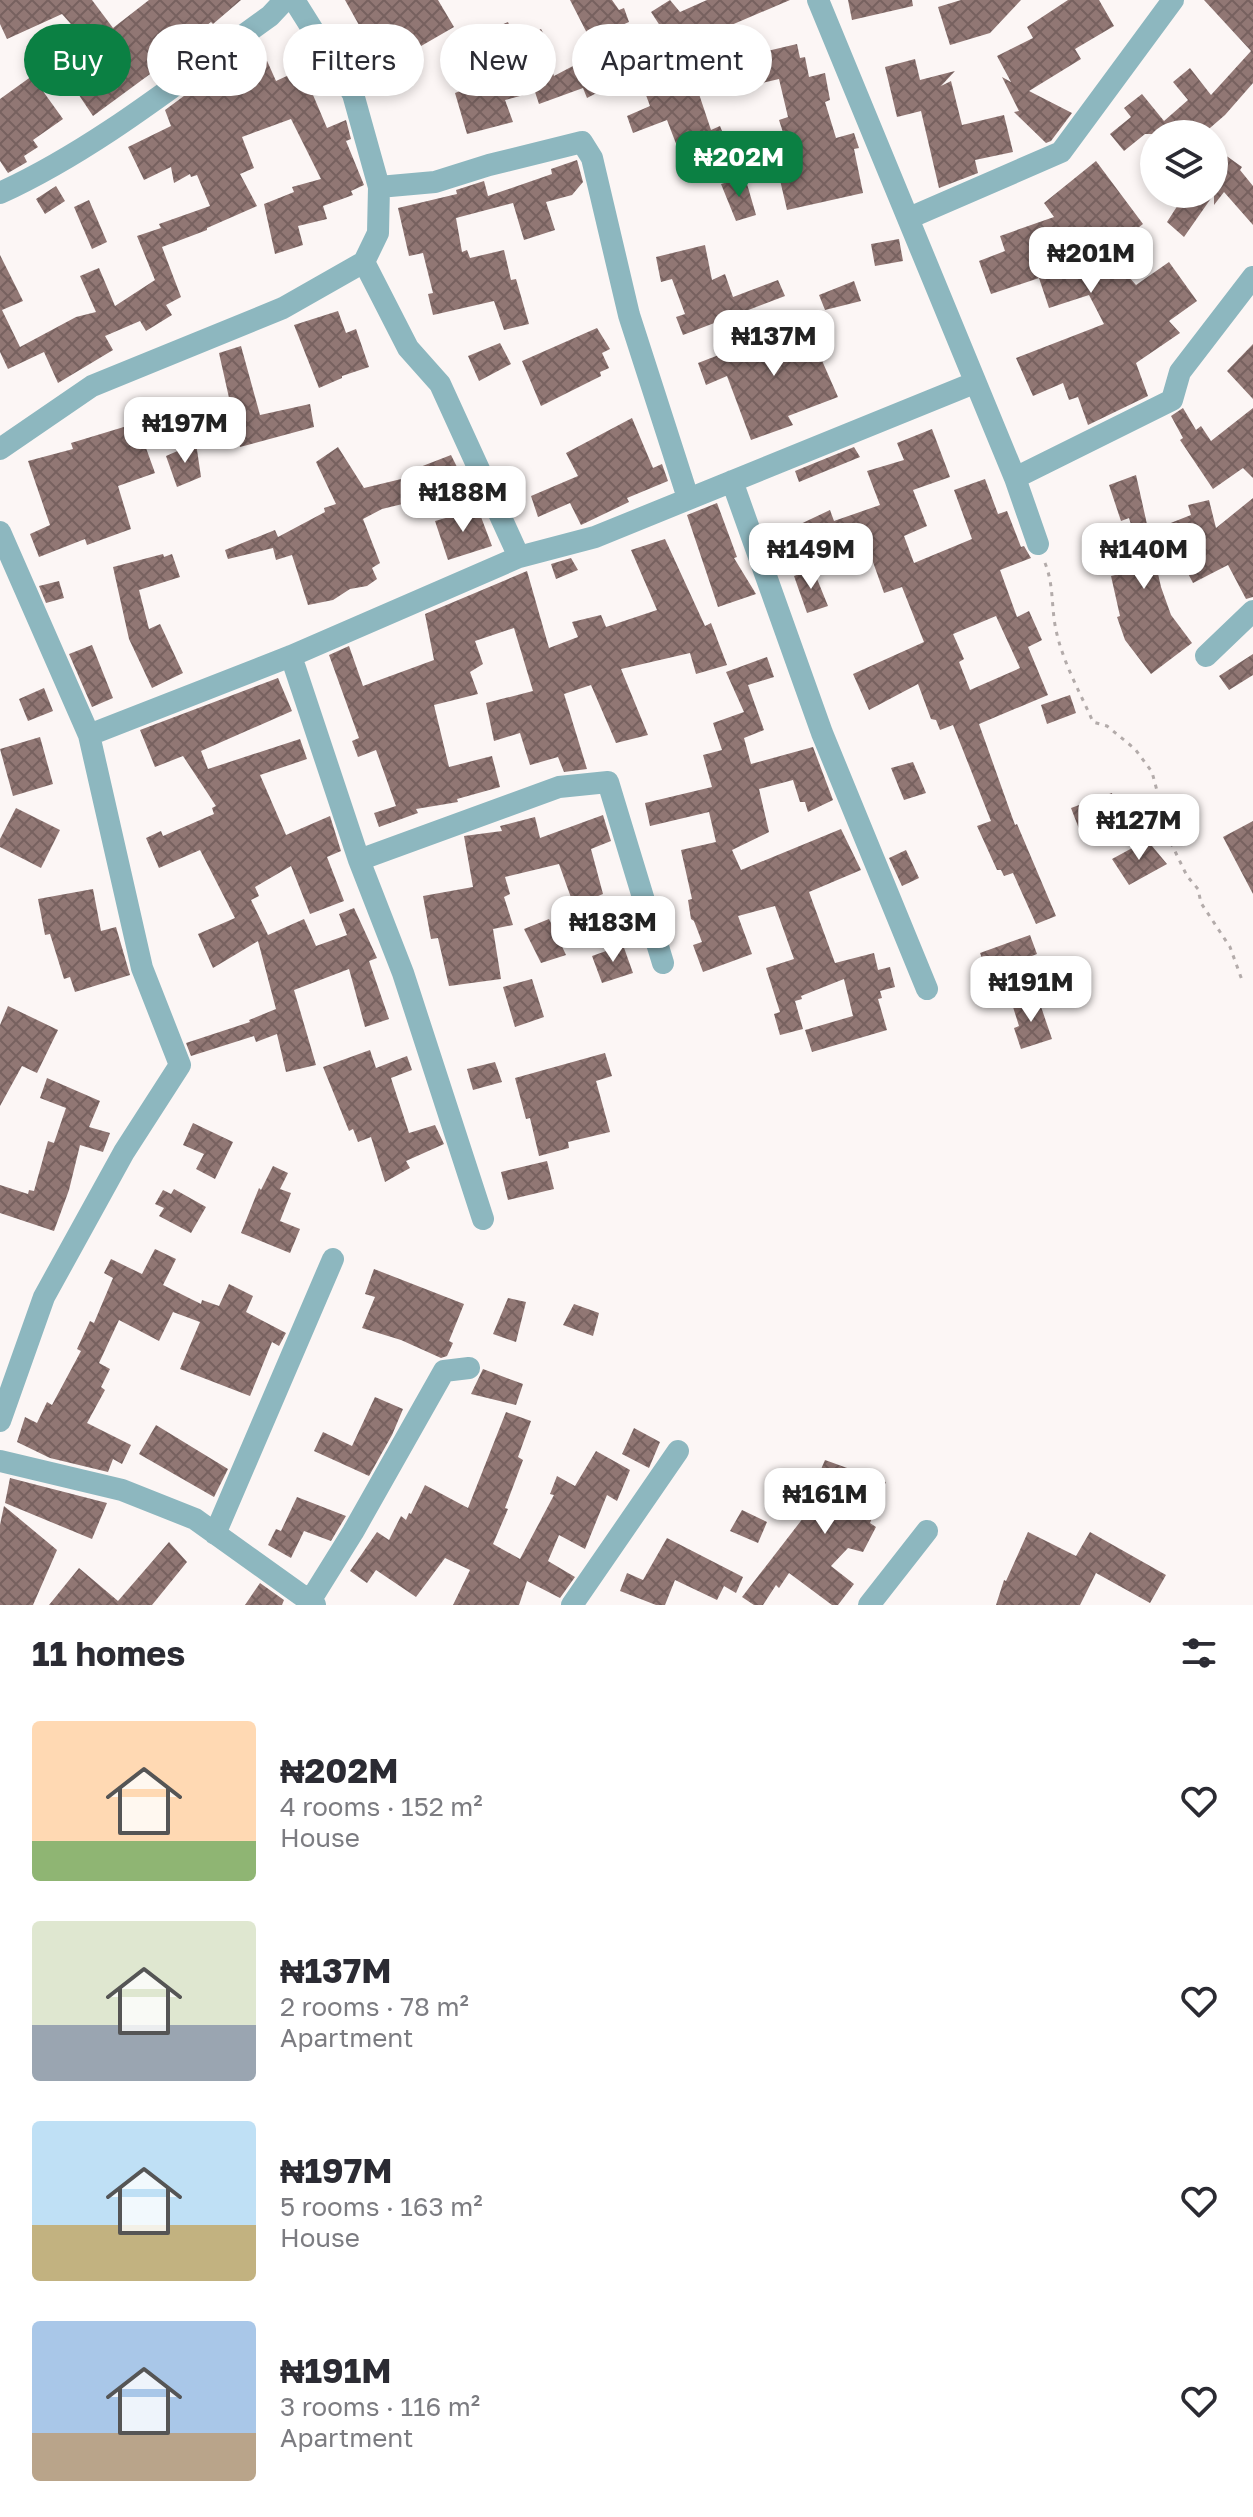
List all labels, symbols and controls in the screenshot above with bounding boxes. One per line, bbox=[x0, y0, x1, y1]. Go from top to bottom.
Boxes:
chip: Buy bbox=[24, 24, 131, 96]
chip: Rent bbox=[147, 24, 267, 96]
chip: Filters bbox=[283, 24, 424, 96]
chip: New bbox=[440, 24, 556, 96]
chip: Apartment bbox=[572, 24, 772, 96]
map controls bbox=[1140, 120, 1228, 208]
button: layers bbox=[1140, 120, 1228, 208]
pin: ₦202M bbox=[683, 131, 795, 199]
text: ₦202M bbox=[694, 141, 784, 172]
pin: ₦201M bbox=[1035, 227, 1147, 295]
text: ₦201M bbox=[1047, 237, 1135, 268]
pin: ₦137M bbox=[718, 310, 830, 378]
text: ₦137M bbox=[731, 320, 817, 351]
pin: ₦197M bbox=[129, 397, 241, 465]
text: ₦197M bbox=[142, 407, 228, 438]
pin: ₦188M bbox=[407, 466, 519, 534]
text: ₦188M bbox=[419, 476, 507, 507]
pin: ₦149M bbox=[755, 523, 867, 591]
pin: ₦140M bbox=[1088, 523, 1200, 591]
text: ₦149M bbox=[767, 533, 855, 564]
text: ₦140M bbox=[1100, 533, 1188, 564]
pin: ₦127M bbox=[1083, 794, 1195, 862]
text: ₦127M bbox=[1096, 804, 1182, 835]
pin: ₦183M bbox=[557, 896, 669, 964]
text: ₦183M bbox=[569, 906, 657, 937]
pin: ₦191M bbox=[975, 956, 1087, 1024]
text: ₦191M bbox=[988, 966, 1074, 997]
pin: ₦161M bbox=[769, 1468, 881, 1536]
text: ₦161M bbox=[782, 1478, 868, 1509]
icon: filters bbox=[1177, 1631, 1221, 1675]
text: 11 homes bbox=[32, 1633, 185, 1673]
text: ₦202M bbox=[280, 1750, 398, 1790]
icon: home bbox=[96, 1753, 192, 1849]
icon: heart bbox=[1177, 1779, 1221, 1823]
text: 4 rooms · 152 m² bbox=[280, 1791, 483, 1822]
text: House bbox=[280, 1822, 360, 1853]
text: ₦137M bbox=[280, 1950, 392, 1990]
icon: home bbox=[96, 1953, 192, 2049]
icon: heart bbox=[1177, 1979, 1221, 2023]
text: 2 rooms · 78 m² bbox=[280, 1991, 469, 2022]
text: Apartment bbox=[280, 2022, 413, 2053]
text: ₦197M bbox=[280, 2150, 392, 2190]
icon: home bbox=[96, 2153, 192, 2249]
icon: heart bbox=[1177, 2179, 1221, 2223]
text: 5 rooms · 163 m² bbox=[280, 2191, 483, 2222]
text: House bbox=[280, 2222, 360, 2253]
text: ₦191M bbox=[280, 2350, 391, 2390]
icon: home bbox=[96, 2353, 192, 2449]
icon: heart bbox=[1177, 2379, 1221, 2423]
text: 3 rooms · 116 m² bbox=[280, 2391, 480, 2422]
text: Apartment bbox=[280, 2422, 413, 2453]

